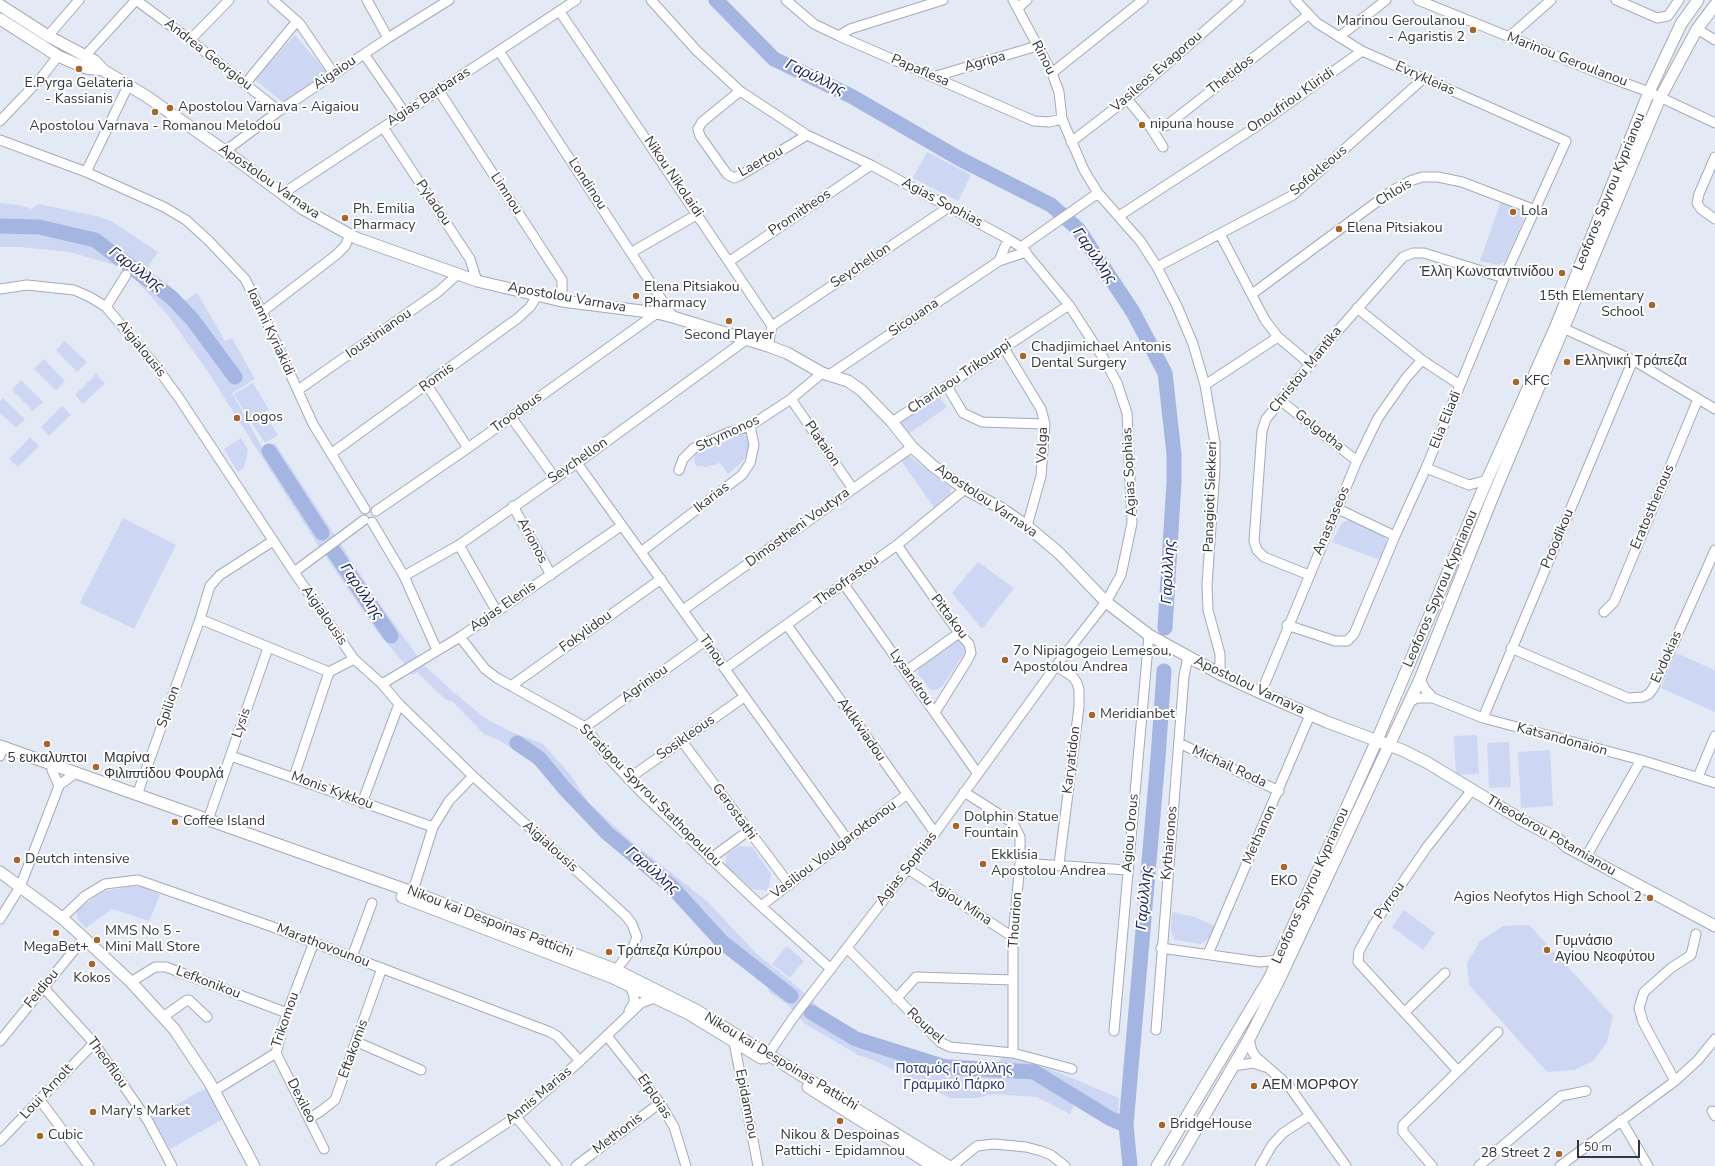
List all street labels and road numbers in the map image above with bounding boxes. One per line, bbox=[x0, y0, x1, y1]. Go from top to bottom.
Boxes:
street label: Andrea Georgiou bbox=[161, 15, 255, 95]
street label: Vasileos Evagorou bbox=[1108, 28, 1206, 116]
street label: Marinou Geroulanou bbox=[1504, 29, 1630, 91]
street label: Rinou bbox=[1027, 38, 1059, 78]
street label: Agripa bbox=[962, 48, 1008, 76]
street label: Papaflesa bbox=[888, 51, 952, 91]
street label: Thetidos bbox=[1204, 52, 1258, 98]
street label: Aigaiou bbox=[310, 53, 360, 93]
street label: Evrykleias bbox=[1392, 58, 1458, 100]
street label: Agias Barbaras bbox=[384, 64, 474, 130]
street label: Onoufriou Kliridi bbox=[1244, 65, 1338, 137]
street label: Leoforos Spyrou Kyprianou bbox=[1571, 111, 1649, 273]
street label: Nikou Nikolaidi bbox=[640, 133, 706, 221]
street label: Apostolou Varnava bbox=[215, 141, 323, 223]
street label: Sofokleous bbox=[1287, 142, 1351, 200]
street label: Laertou bbox=[736, 143, 786, 181]
street label: Londinou bbox=[564, 155, 610, 213]
street label: Limnou bbox=[486, 170, 526, 218]
street label: Agias Sophias bbox=[899, 175, 985, 231]
street label: Chlois bbox=[1373, 176, 1415, 210]
street label: Pyladou bbox=[412, 177, 454, 229]
street label: Promitheos bbox=[766, 186, 834, 240]
street label: Seychellon bbox=[828, 240, 894, 292]
street label: Apostolou Varnava bbox=[507, 279, 627, 317]
street label: Ioanni Kyriakidi bbox=[242, 286, 298, 378]
street label: Sicouana bbox=[886, 295, 942, 341]
street label: Ioustinianou bbox=[343, 305, 415, 363]
street label: Aigialousis bbox=[113, 317, 169, 381]
street label: Christou Mantika bbox=[1266, 323, 1346, 417]
street label: Charilaou Trikouppi bbox=[905, 336, 1015, 418]
street label: Romis bbox=[416, 360, 458, 396]
street label: Troodous bbox=[488, 389, 546, 437]
street label: Elia Eliadi bbox=[1427, 389, 1465, 451]
street label: Golgotha bbox=[1291, 406, 1347, 456]
street label: Strymonos bbox=[693, 412, 763, 456]
street label: Plataion bbox=[800, 418, 844, 470]
street label: Volga bbox=[1034, 427, 1052, 463]
street label: Agias Sophias bbox=[1119, 427, 1141, 517]
street label: Seychellon bbox=[545, 434, 611, 488]
street label: Panagioti Siekkeri bbox=[1201, 441, 1221, 553]
street label: Apostolou Varnava bbox=[932, 461, 1040, 541]
street label: Eratosthenous bbox=[1628, 462, 1678, 552]
street label: Ikarias bbox=[691, 479, 733, 517]
street label: Anastaseos bbox=[1310, 484, 1354, 558]
street label: Dimostheni Voutyra bbox=[743, 485, 853, 571]
street label: Proodikou bbox=[1538, 507, 1578, 571]
street label: Leoforos Spyrou Kyprianou bbox=[1400, 508, 1482, 670]
street label: Arionos bbox=[513, 516, 551, 566]
street label: Theofrastou bbox=[811, 552, 883, 610]
street label: Agias Elenis bbox=[467, 578, 539, 636]
street label: Aigialousis bbox=[297, 583, 351, 649]
street label: Pittakou bbox=[927, 591, 971, 643]
street label: Fokylidou bbox=[557, 607, 615, 657]
street label: Evdokias bbox=[1648, 628, 1686, 686]
street label: Tinou bbox=[695, 632, 729, 670]
street label: Lysandrou bbox=[886, 647, 936, 709]
street label: Apostolou Varnava bbox=[1191, 653, 1307, 719]
street label: Agriniou bbox=[618, 661, 672, 707]
street label: Spilion bbox=[154, 684, 184, 730]
street label: Aklkiviadou bbox=[833, 695, 889, 765]
street label: Lysis bbox=[229, 706, 255, 740]
street label: Sosikleous bbox=[654, 712, 718, 764]
street label: Katsandonaion bbox=[1515, 720, 1609, 760]
street label: Stratigou Spyrou Stathopoulou bbox=[575, 721, 725, 871]
street label: Karyatidon bbox=[1060, 725, 1084, 795]
street label: Michail Roda bbox=[1189, 742, 1269, 792]
street label: Monis Kykkou bbox=[289, 768, 375, 814]
street label: Gerostathi bbox=[708, 781, 760, 843]
street label: Theodorou Potamianou bbox=[1483, 792, 1619, 880]
street label: Agiou Orous bbox=[1119, 793, 1143, 873]
street label: Vasiliou Voulgaroktonou bbox=[768, 797, 900, 903]
street label: Methanon bbox=[1239, 803, 1281, 867]
street label: Kythaironos bbox=[1158, 805, 1182, 881]
street label: Leoforos Spyrou Kyprianou bbox=[1269, 805, 1353, 967]
street label: Aigialousis bbox=[519, 818, 581, 876]
street label: Agias Sophias bbox=[873, 829, 941, 909]
street label: Agiou Mina bbox=[925, 877, 995, 929]
street label: Pyrrou bbox=[1371, 879, 1409, 923]
street label: Nikou kai Despoinas Pattichi bbox=[404, 882, 576, 962]
street label: Thourion bbox=[1006, 891, 1026, 949]
street label: Marathovounou bbox=[274, 920, 372, 972]
street label: Lefkonikou bbox=[173, 963, 243, 1003]
street label: Feidiou bbox=[21, 966, 63, 1012]
street label: Trikomou bbox=[269, 990, 303, 1050]
street label: Roupel bbox=[903, 1005, 947, 1047]
street label: Nikou kai Despoinas Pattichi bbox=[701, 1009, 861, 1115]
street label: Eftakomis bbox=[336, 1017, 372, 1081]
street label: Theofilou bbox=[83, 1034, 131, 1092]
street label: Loui Arnolt bbox=[17, 1061, 77, 1123]
street label: Annis Marias bbox=[502, 1063, 576, 1129]
street label: Epidamnou bbox=[731, 1068, 761, 1140]
street label: Efploias bbox=[633, 1072, 675, 1122]
street label: Dexileo bbox=[283, 1076, 319, 1126]
street label: Methonis bbox=[590, 1110, 646, 1158]

